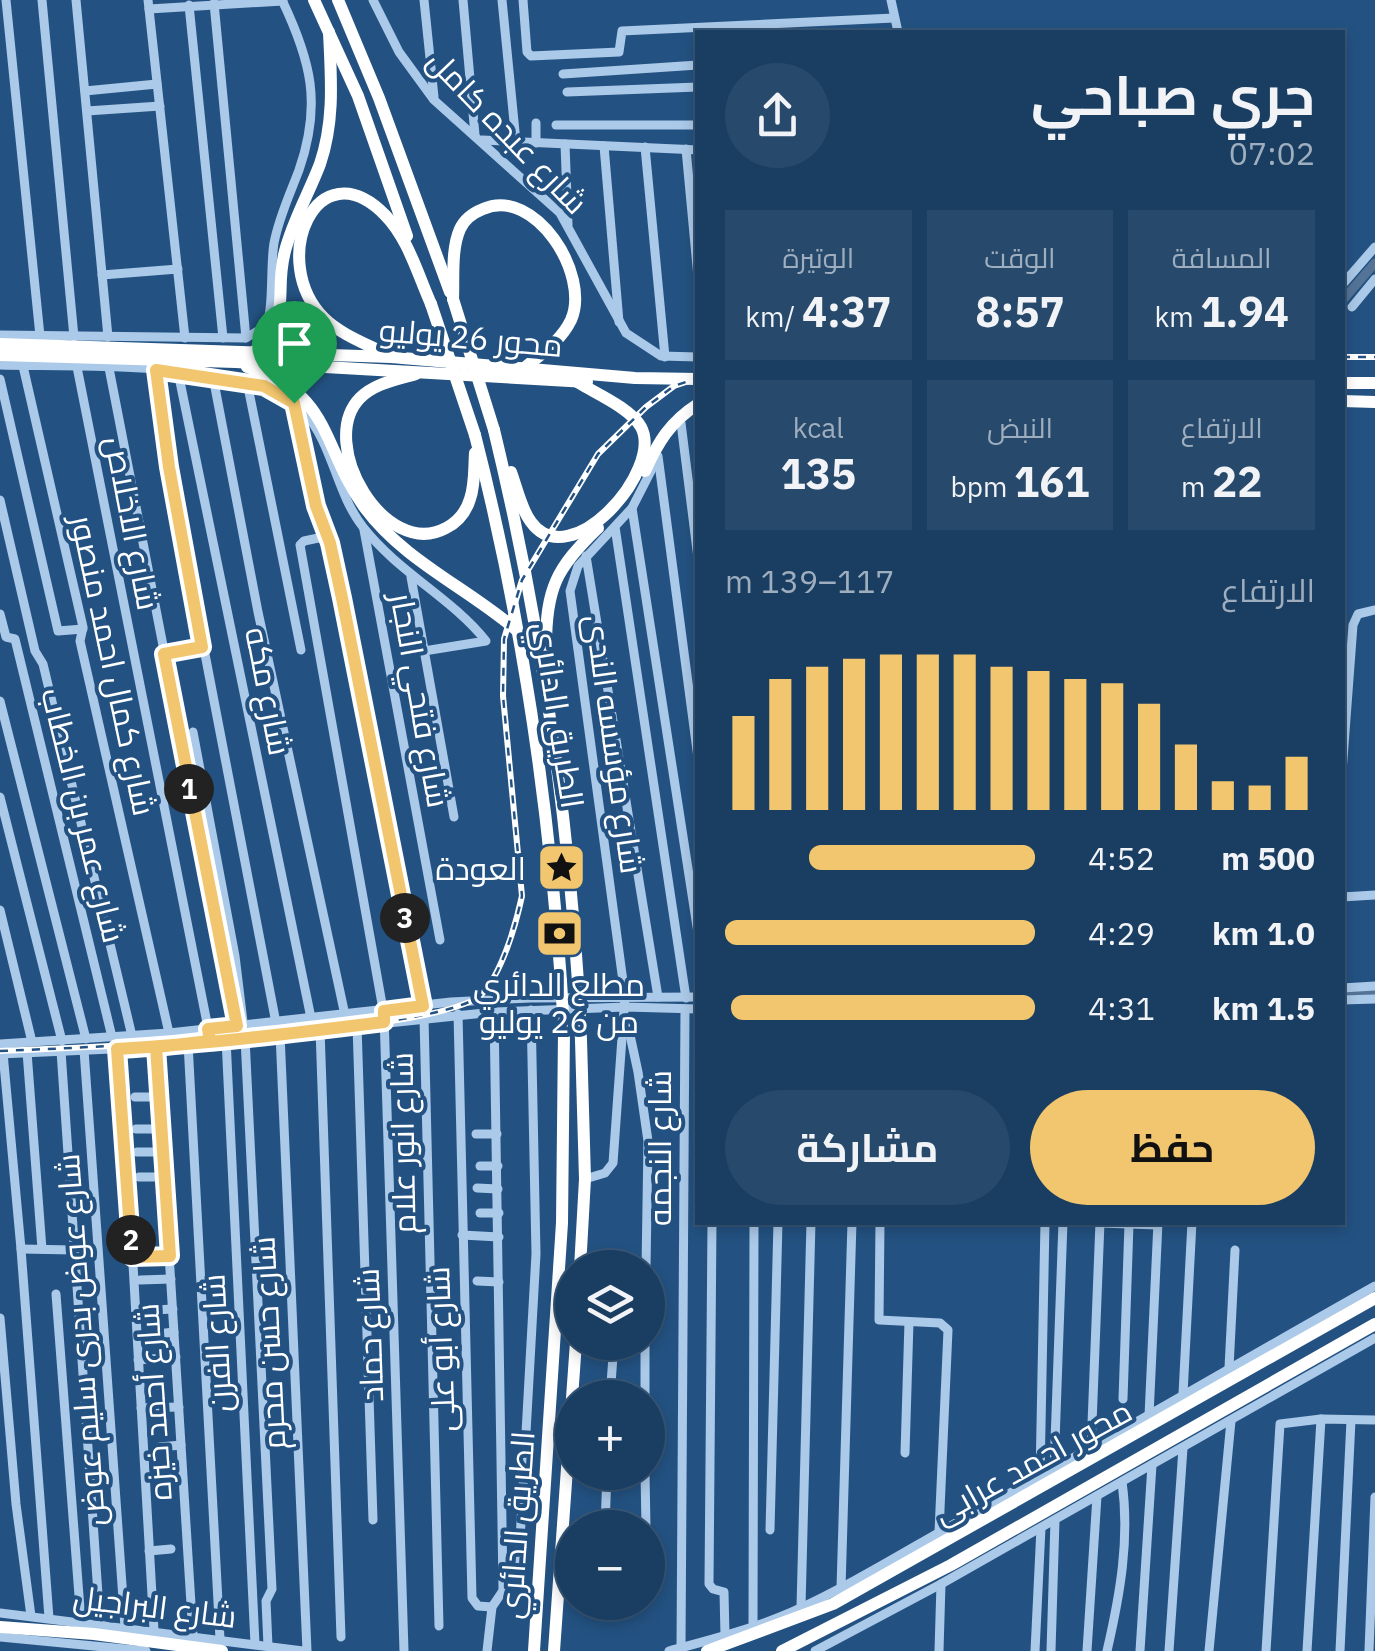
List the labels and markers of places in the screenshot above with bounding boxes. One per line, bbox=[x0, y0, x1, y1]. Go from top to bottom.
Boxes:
pin bbox=[252, 301, 337, 404]
pin: 1 bbox=[164, 764, 214, 814]
place icon: العودة bbox=[535, 842, 587, 894]
place label: العودة bbox=[436, 847, 526, 889]
pin: 3 bbox=[380, 893, 430, 943]
bank icon: مطلع الدائري من 26 يوليو bbox=[533, 908, 585, 960]
place label: مطلع الدائري من 26 يوليو bbox=[473, 963, 645, 1042]
pin: 2 bbox=[106, 1215, 156, 1265]

